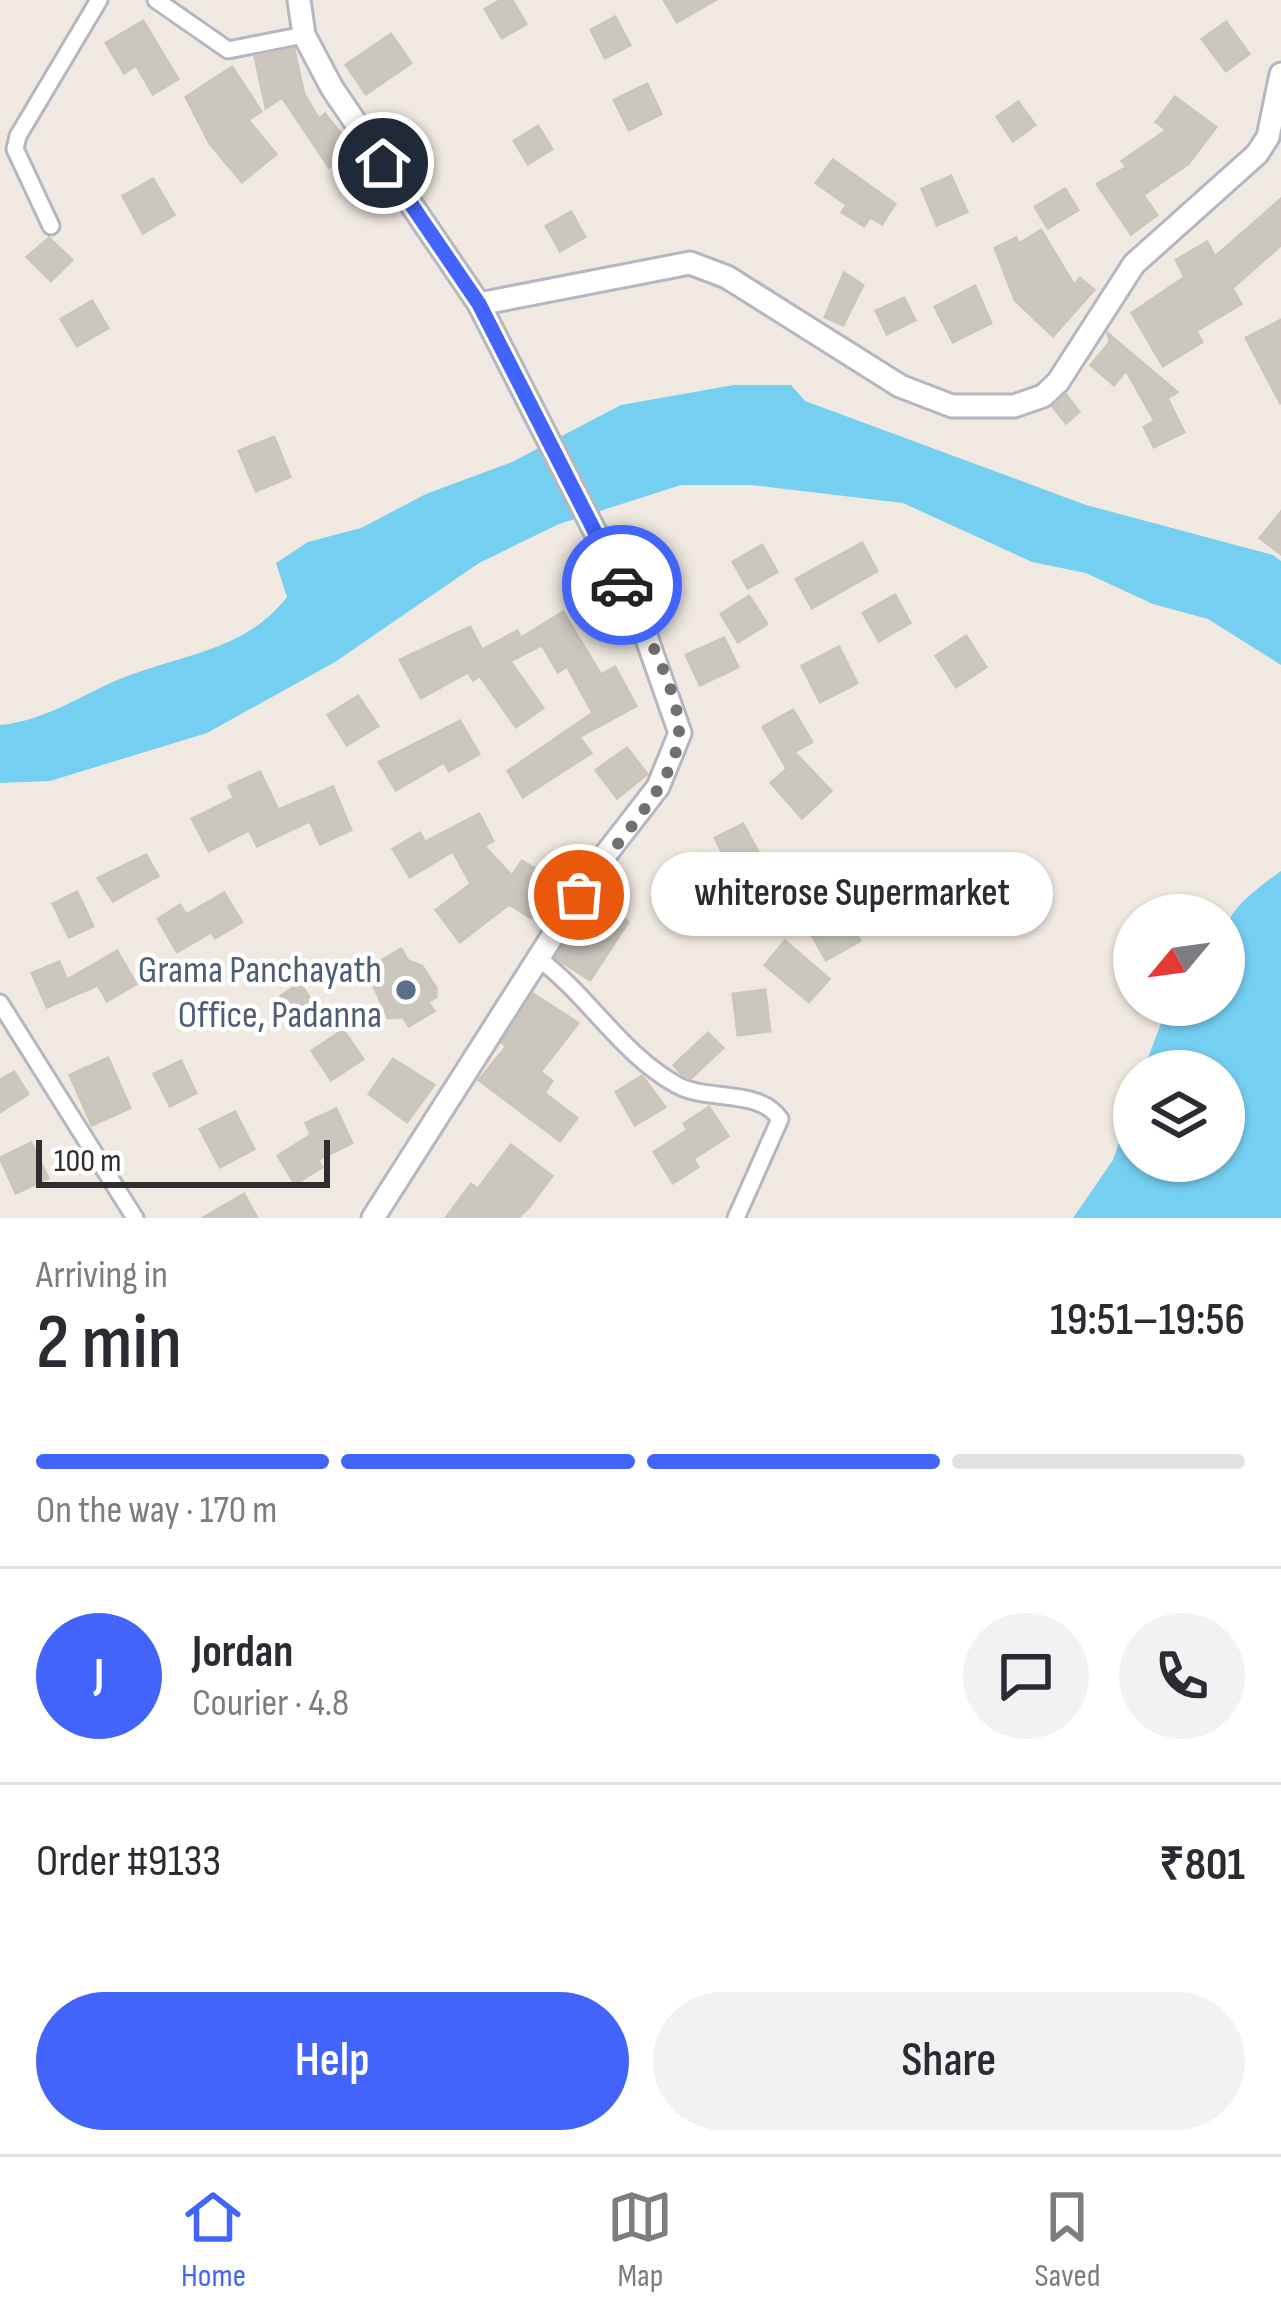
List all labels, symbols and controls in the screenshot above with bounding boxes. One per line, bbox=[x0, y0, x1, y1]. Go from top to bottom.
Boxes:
pin bbox=[332, 112, 434, 214]
icon: home bbox=[350, 130, 416, 196]
courier bbox=[562, 525, 682, 645]
icon: car bbox=[589, 552, 655, 618]
pin bbox=[528, 844, 630, 946]
callout: whiterose Supermarket bbox=[651, 853, 1053, 937]
icon: bag bbox=[546, 862, 612, 928]
text: whiterose Supermarket bbox=[694, 870, 1010, 917]
north arrow bbox=[1113, 894, 1245, 1026]
map controls bbox=[1113, 894, 1245, 1182]
place label: Grama Panchayath Office, Padanna bbox=[138, 947, 382, 1039]
marker: Grama Panchayath Office, Padanna bbox=[393, 977, 419, 1003]
button: layers bbox=[1113, 1050, 1245, 1182]
scale bar bbox=[36, 1134, 330, 1187]
text: 100 m bbox=[54, 1141, 121, 1181]
text: Arriving in bbox=[36, 1252, 168, 1299]
text: 19:51–19:56 bbox=[1050, 1293, 1245, 1348]
text: 2 min bbox=[36, 1297, 182, 1390]
text: On the way · 170 m bbox=[36, 1487, 277, 1534]
button: chat bbox=[963, 1613, 1089, 1739]
button: phone bbox=[1119, 1613, 1245, 1739]
text: Jordan bbox=[192, 1625, 293, 1680]
text: J bbox=[94, 1648, 104, 1703]
text: Courier · 4.8 bbox=[192, 1680, 349, 1727]
text: Order #9133 bbox=[36, 1834, 221, 1889]
text: ₹801 bbox=[1159, 1838, 1245, 1893]
button: Help bbox=[36, 1992, 629, 2130]
button: Share bbox=[653, 1992, 1245, 2130]
tab: Home bbox=[180, 2184, 246, 2296]
tab: Map bbox=[607, 2184, 673, 2296]
tab: Saved bbox=[1034, 2184, 1101, 2296]

